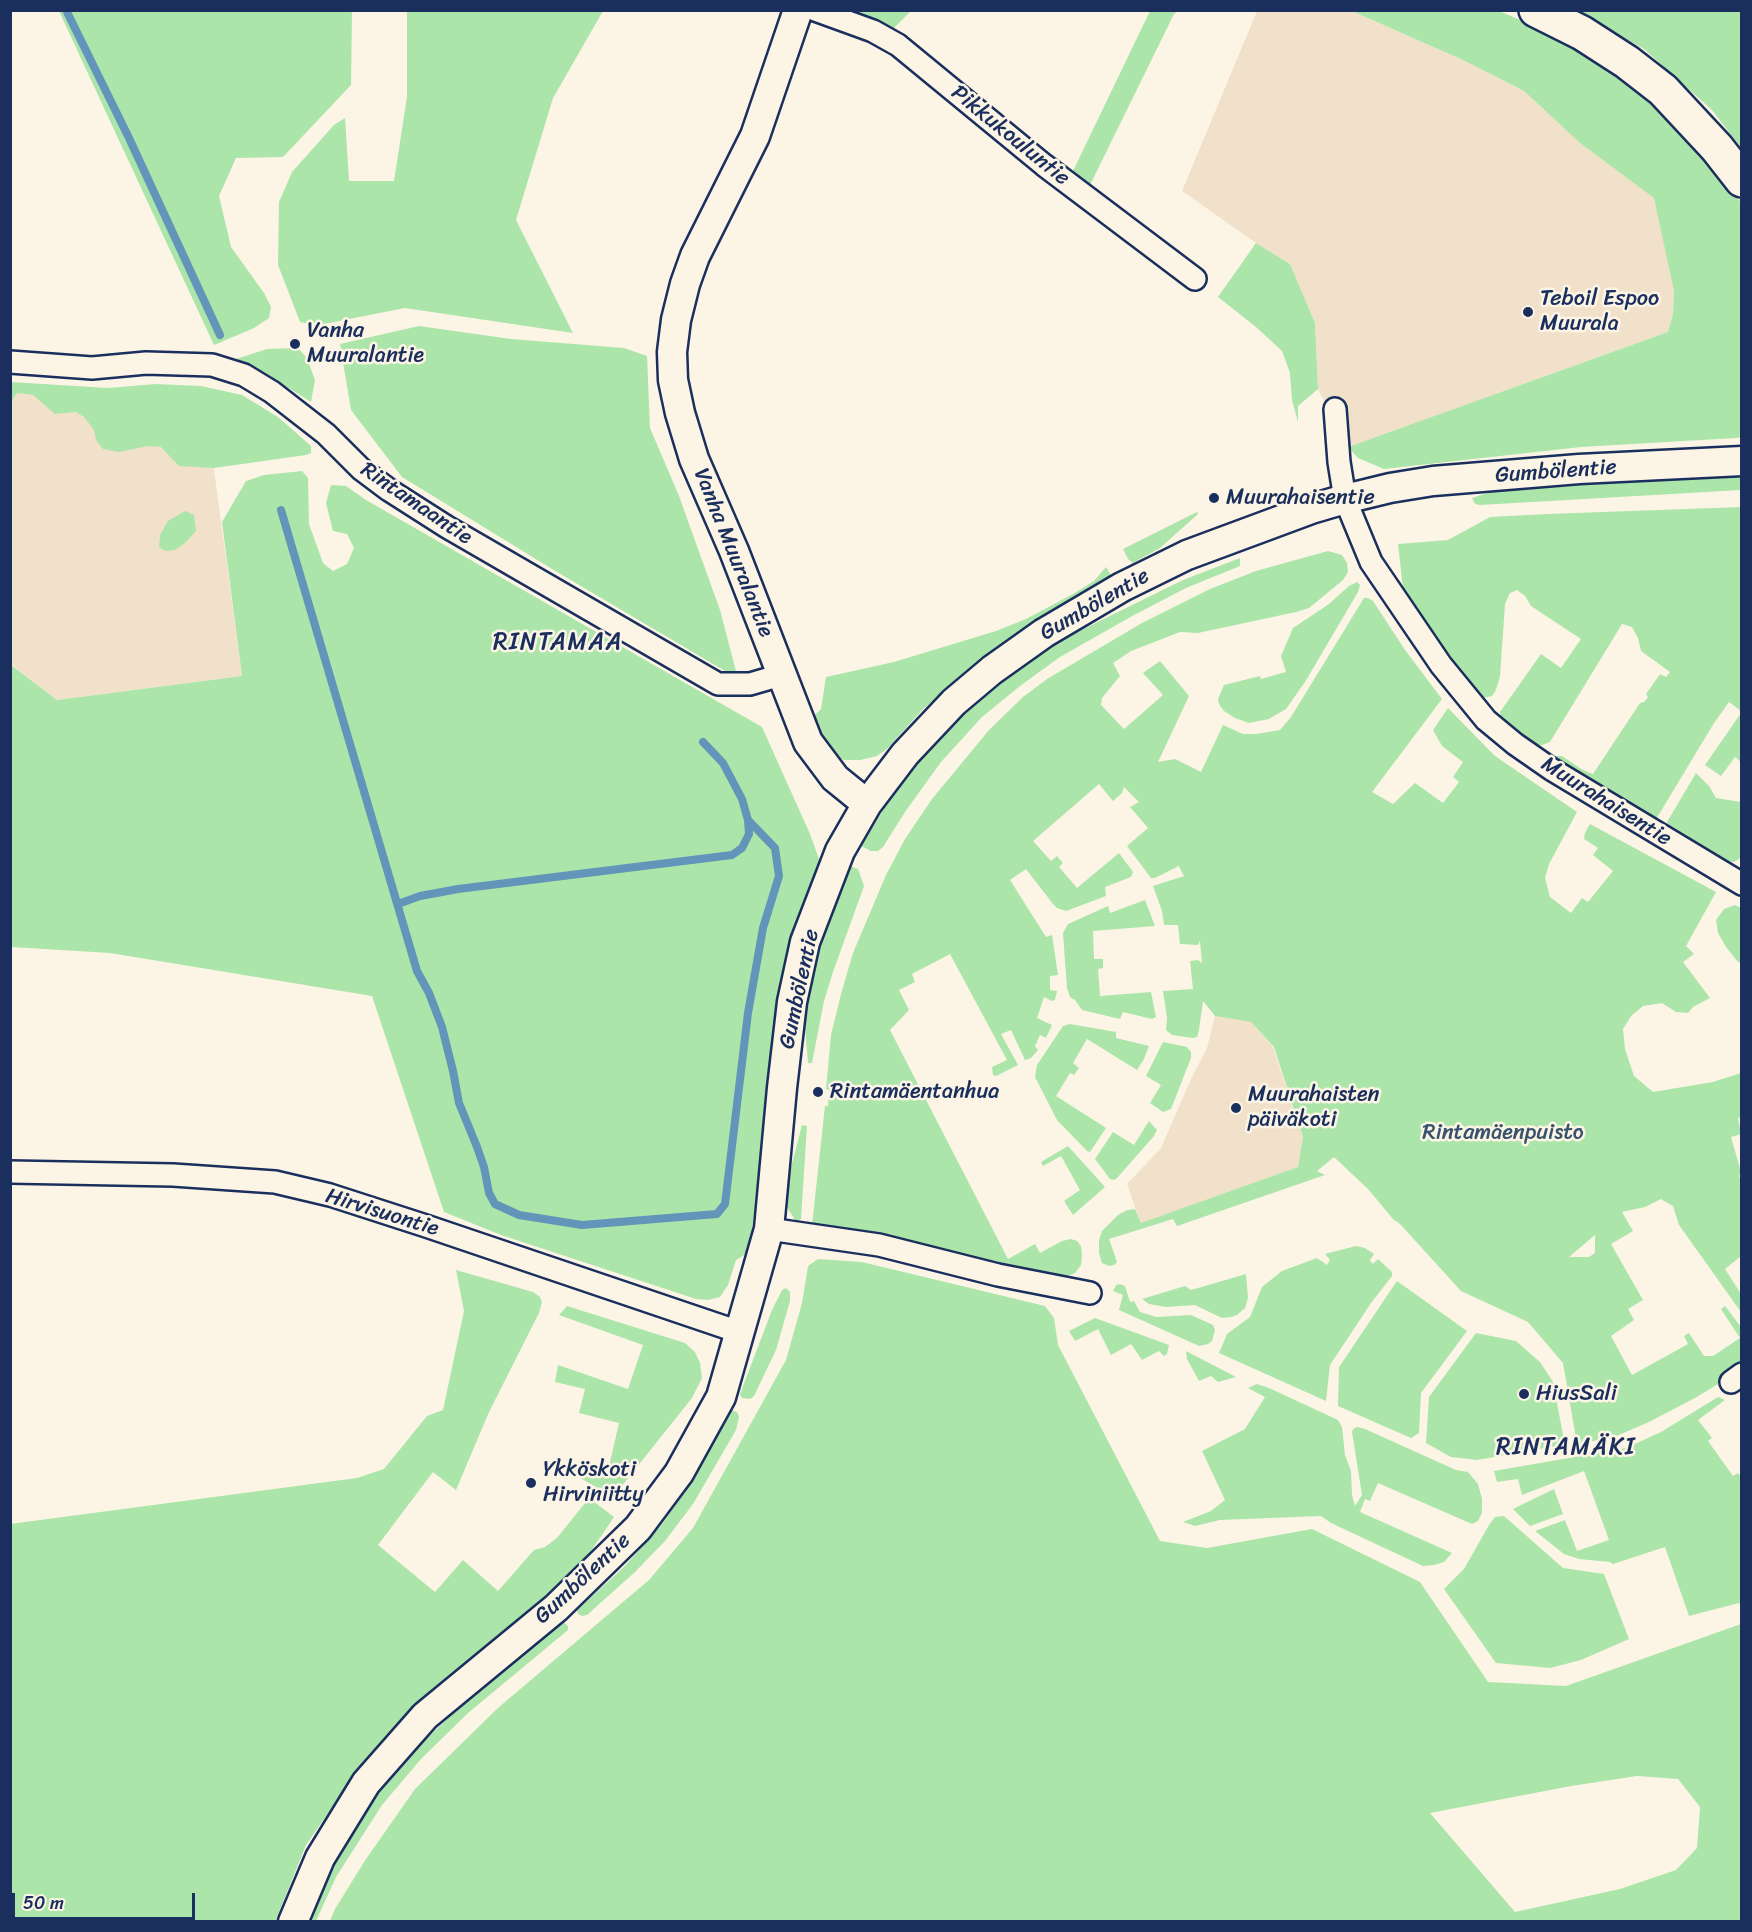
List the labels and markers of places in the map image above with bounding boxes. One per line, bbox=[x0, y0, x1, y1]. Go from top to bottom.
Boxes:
place label: Teboil Espoo Muurala bbox=[1540, 286, 1659, 338]
marker: Teboil Espoo Muurala bbox=[1521, 305, 1535, 319]
place label: Vanha Muuralantie bbox=[307, 318, 424, 370]
marker: Vanha Muuralantie bbox=[288, 337, 302, 351]
place label: Muurahaisentie bbox=[1226, 485, 1375, 511]
marker: Muurahaisentie bbox=[1207, 491, 1221, 505]
place label: Rintamäentanhua bbox=[830, 1079, 999, 1105]
place label: Muurahaisten päiväkoti bbox=[1248, 1082, 1379, 1134]
marker: Rintamäentanhua bbox=[811, 1085, 825, 1099]
marker: Muurahaisten päiväkoti bbox=[1229, 1101, 1243, 1115]
place label: HiusSali bbox=[1536, 1381, 1617, 1407]
marker: HiusSali bbox=[1517, 1387, 1531, 1401]
place label: Ykköskoti Hirviniitty bbox=[543, 1457, 644, 1508]
marker: Ykköskoti Hirviniitty bbox=[524, 1476, 538, 1490]

